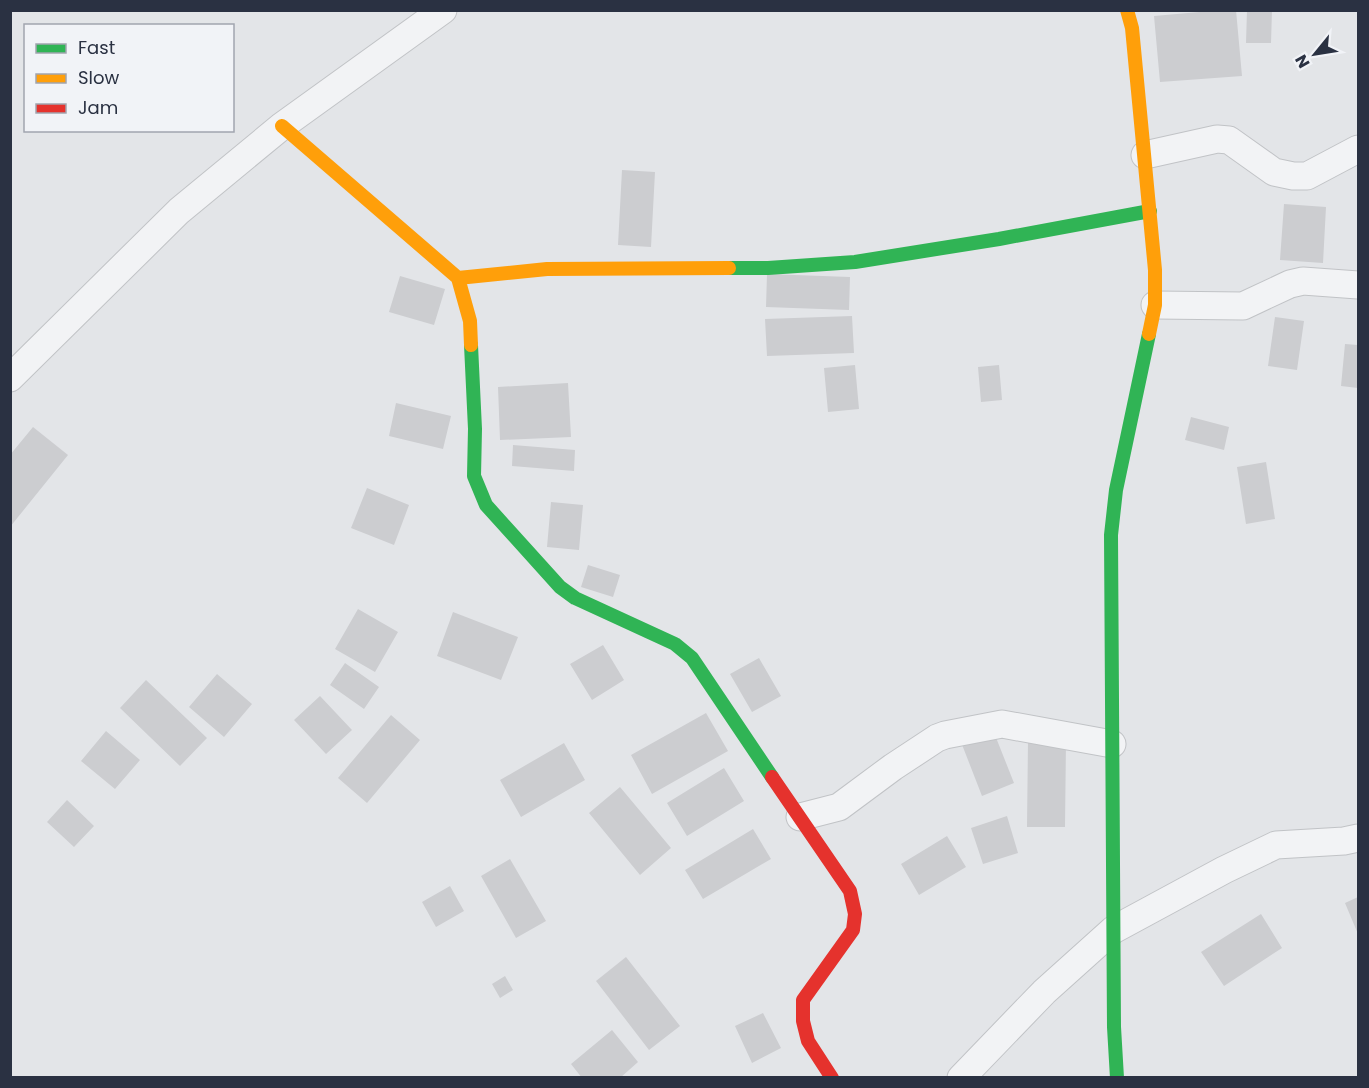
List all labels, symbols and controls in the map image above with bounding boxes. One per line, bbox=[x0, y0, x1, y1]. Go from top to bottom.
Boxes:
legend bbox=[24, 24, 234, 132]
north arrow bbox=[1285, 24, 1345, 84]
text: Fast bbox=[78, 35, 115, 60]
text: N bbox=[1289, 50, 1315, 72]
text: Slow bbox=[78, 65, 120, 90]
text: Jam bbox=[78, 95, 118, 120]

